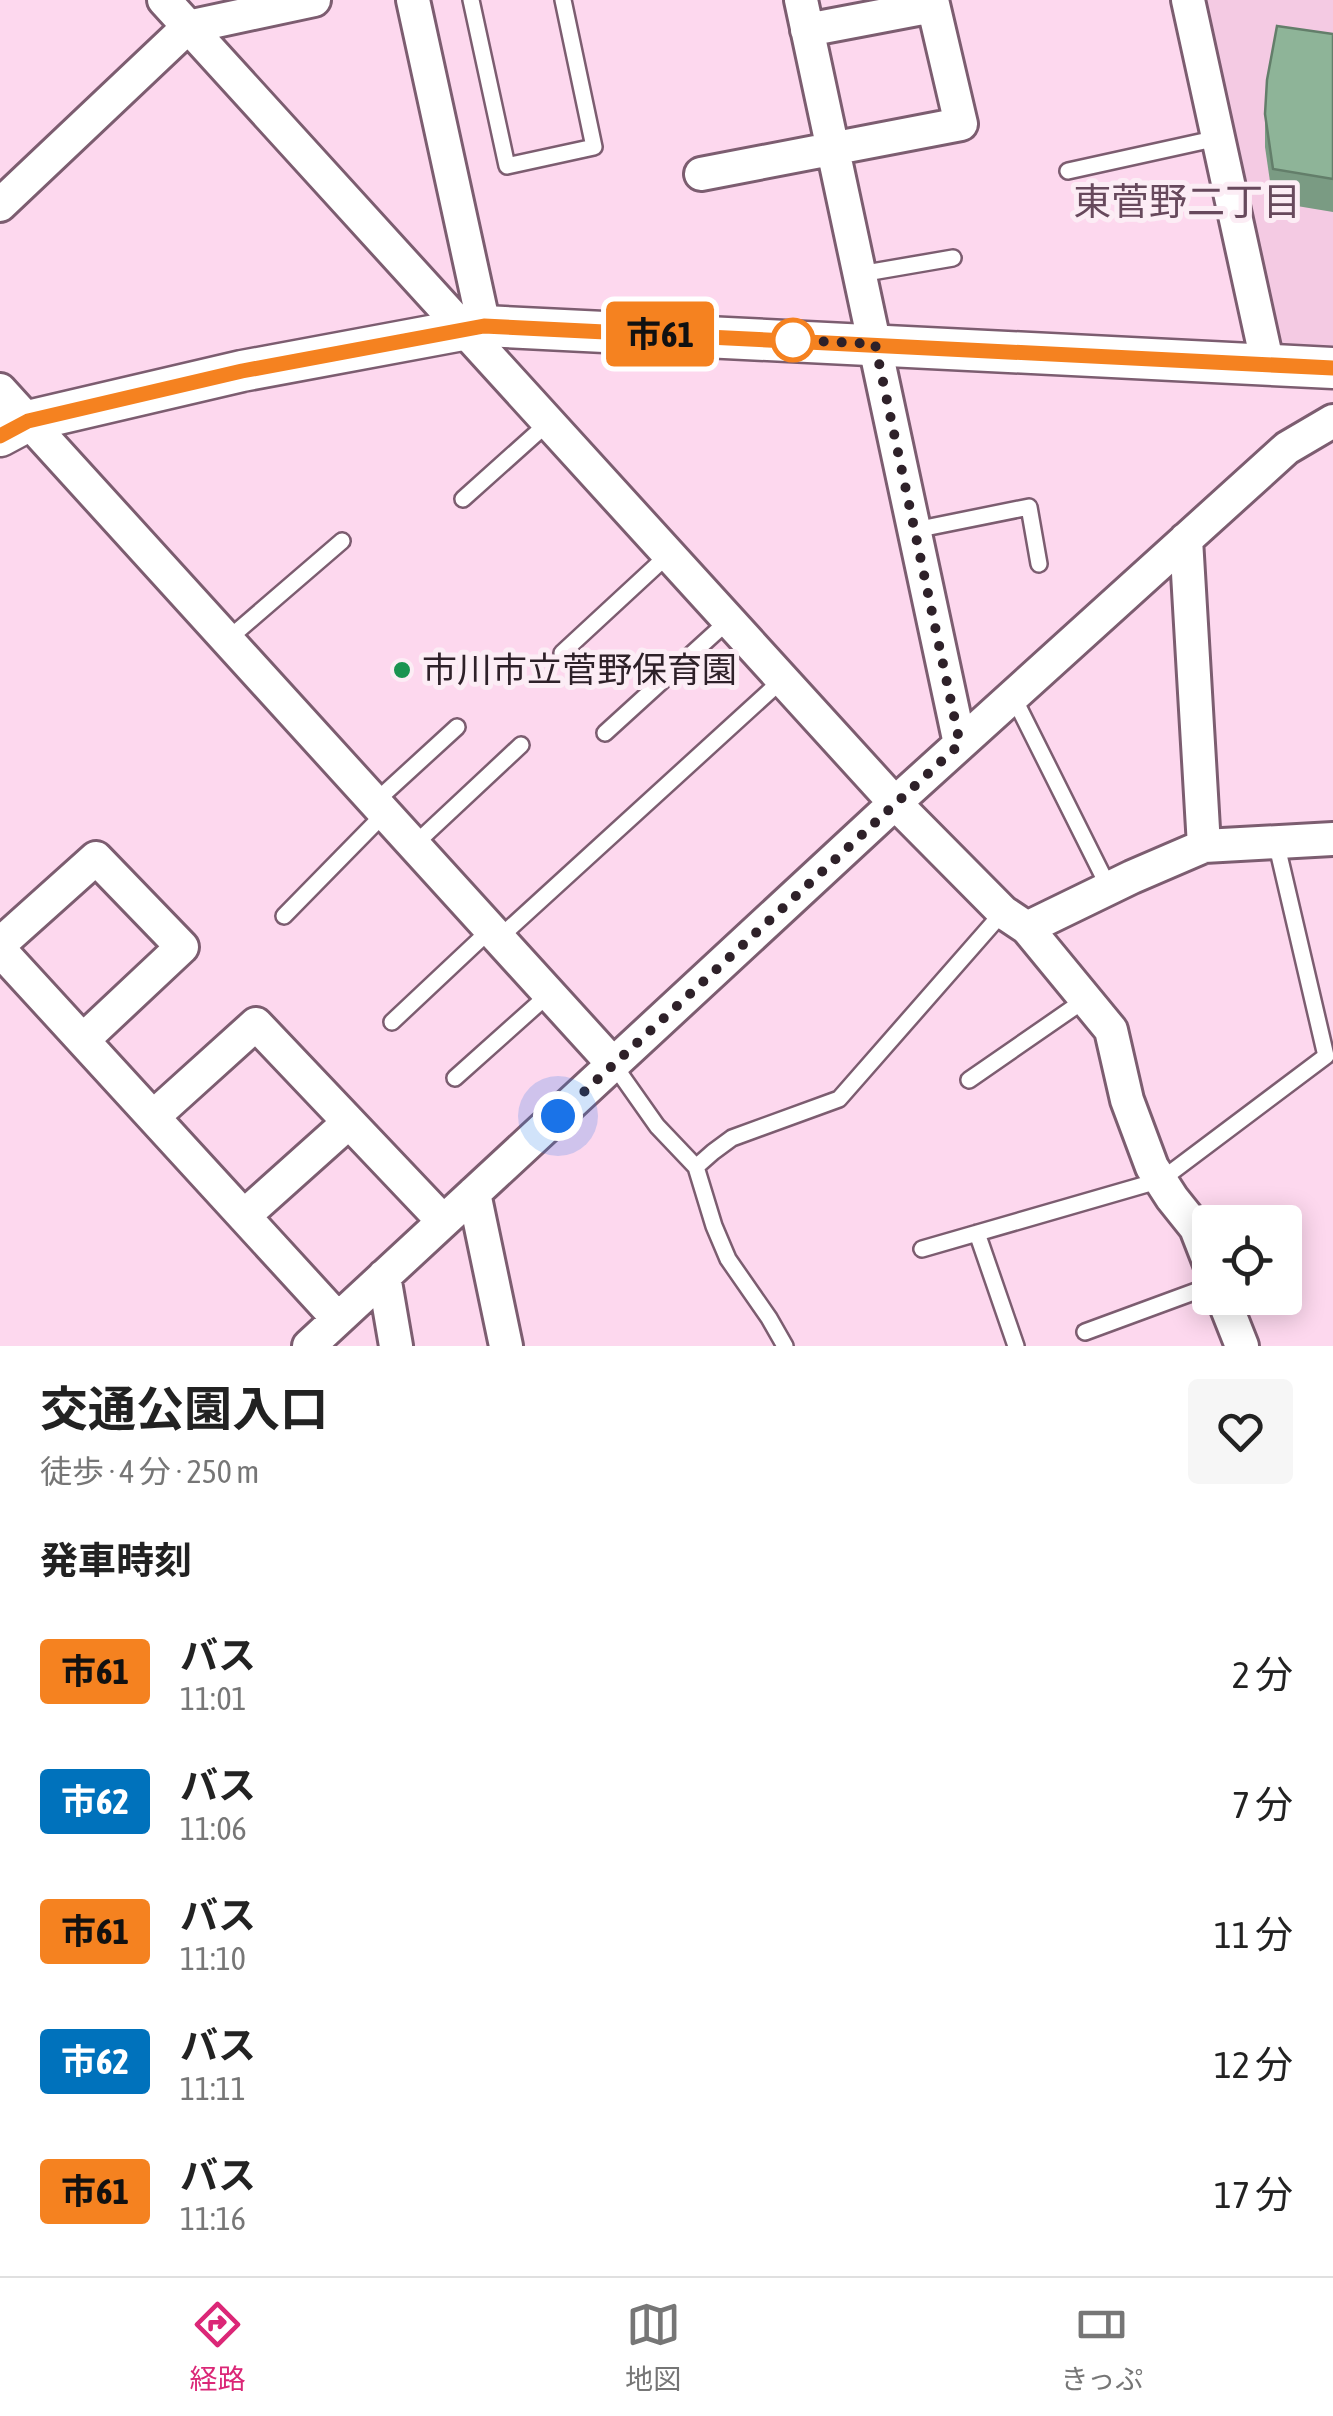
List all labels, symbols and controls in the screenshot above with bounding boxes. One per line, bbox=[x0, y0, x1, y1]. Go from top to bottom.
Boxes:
district label: 東菅野二丁目 bbox=[1073, 180, 1301, 223]
line badge: 市61 bbox=[602, 302, 718, 366]
text: 市61 bbox=[626, 314, 694, 354]
unlabelled marker bbox=[772, 319, 814, 361]
place label: 市川市立菅野保育園 bbox=[422, 649, 737, 689]
marker: 市川市立菅野保育園 bbox=[391, 659, 413, 681]
your location bbox=[533, 1091, 583, 1141]
map controls bbox=[1192, 1205, 1302, 1315]
button: locate bbox=[1192, 1205, 1302, 1315]
button: heart bbox=[1188, 1379, 1293, 1484]
text: 交通公園入口 bbox=[40, 1381, 328, 1436]
text: 徒歩 · 4 分 · 250 m bbox=[40, 1453, 259, 1490]
text: 発車時刻 bbox=[40, 1539, 192, 1582]
text: バス bbox=[180, 1634, 256, 1677]
text: 市61 bbox=[61, 1651, 129, 1691]
text: 2 分 bbox=[1232, 1653, 1293, 1696]
text: 11:01 bbox=[180, 1680, 247, 1717]
text: バス bbox=[180, 1764, 256, 1807]
text: 市62 bbox=[61, 1781, 129, 1821]
text: 7 分 bbox=[1232, 1783, 1293, 1826]
text: 11:06 bbox=[180, 1810, 247, 1847]
text: バス bbox=[180, 1894, 256, 1937]
text: 市61 bbox=[61, 1911, 129, 1951]
text: 11 分 bbox=[1214, 1913, 1293, 1956]
text: 11:10 bbox=[180, 1940, 246, 1977]
text: バス bbox=[180, 2024, 256, 2067]
text: 市62 bbox=[61, 2041, 129, 2081]
text: 12 分 bbox=[1214, 2043, 1293, 2086]
text: 11:11 bbox=[180, 2070, 246, 2107]
text: バス bbox=[180, 2154, 256, 2197]
text: 市61 bbox=[61, 2171, 129, 2211]
text: 17 分 bbox=[1214, 2173, 1293, 2216]
text: 11:16 bbox=[180, 2200, 246, 2237]
tab: 経路 bbox=[190, 2297, 246, 2397]
tab: 地図 bbox=[625, 2297, 681, 2397]
tab: きっぷ bbox=[1060, 2297, 1143, 2397]

